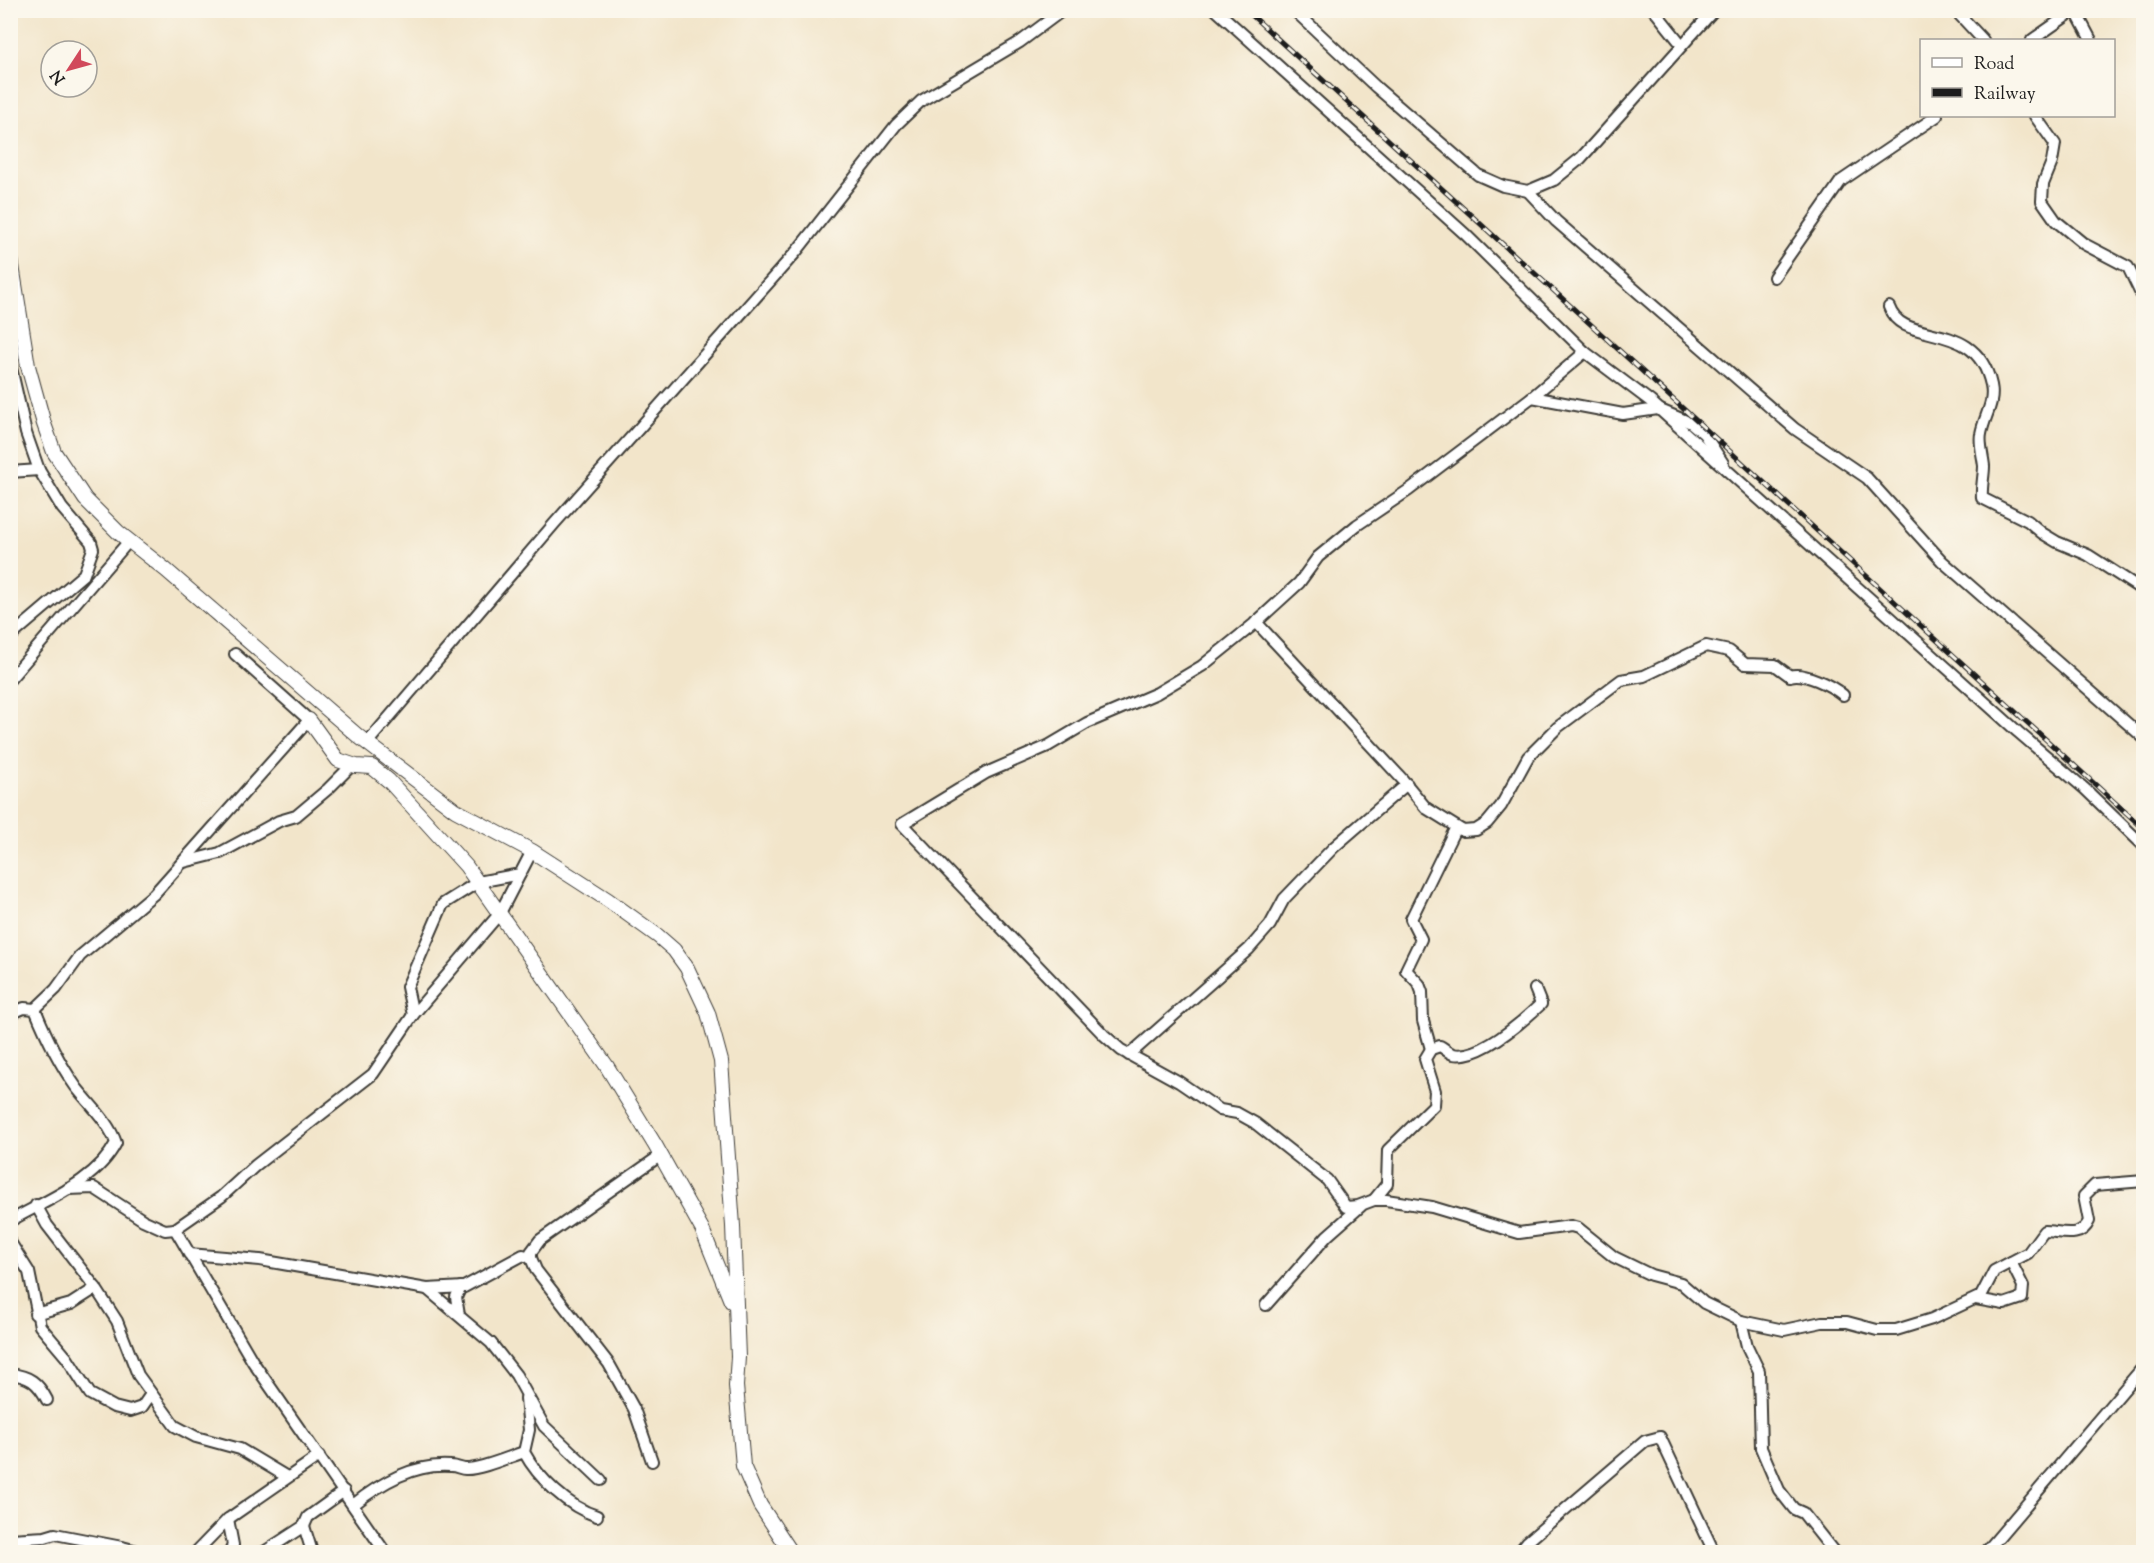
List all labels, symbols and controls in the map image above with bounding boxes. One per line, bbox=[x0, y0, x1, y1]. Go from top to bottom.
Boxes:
north arrow bbox=[39, 39, 99, 99]
legend bbox=[1920, 39, 2115, 117]
text: Road bbox=[1974, 52, 2014, 78]
text: N bbox=[46, 64, 72, 88]
text: Railway bbox=[1974, 82, 2036, 108]

